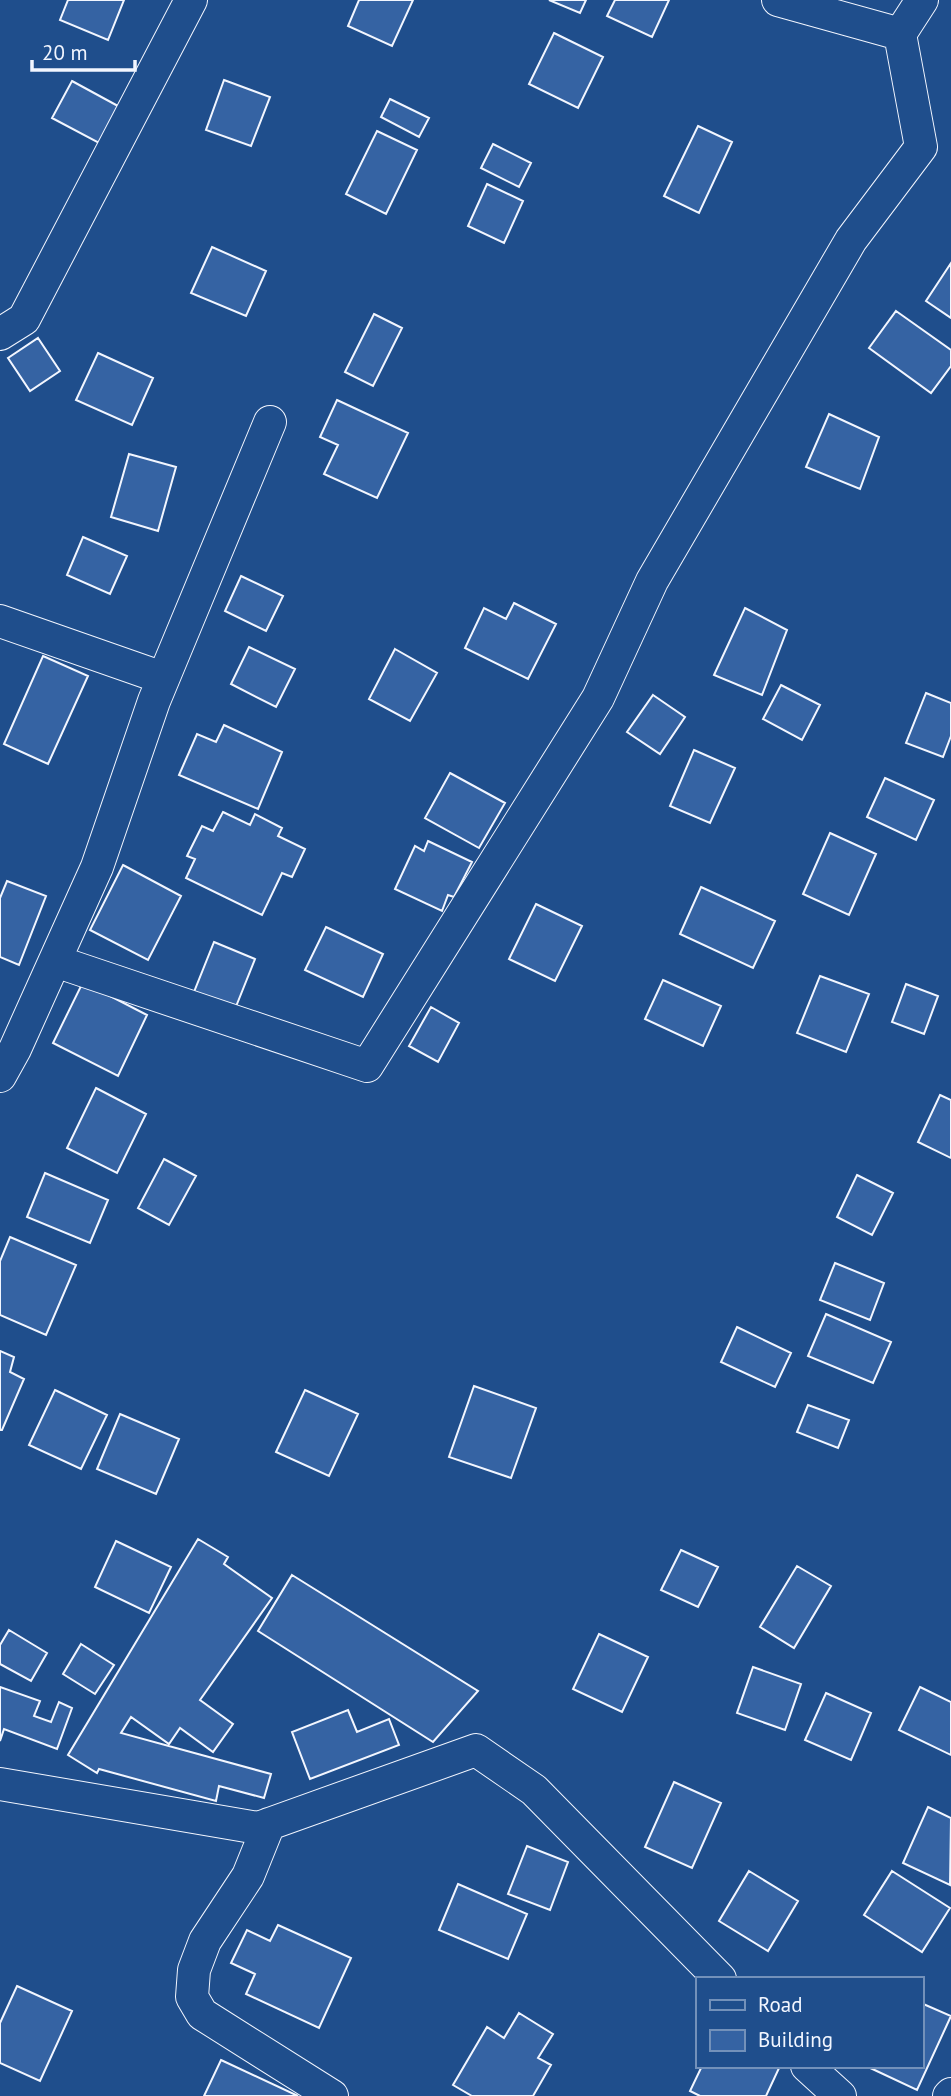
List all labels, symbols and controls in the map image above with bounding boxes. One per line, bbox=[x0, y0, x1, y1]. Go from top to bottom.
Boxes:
scale bar bbox=[32, 28, 135, 72]
text: 20 m bbox=[42, 39, 88, 66]
legend bbox=[696, 1977, 923, 2068]
text: Road bbox=[758, 1991, 802, 2018]
text: Building bbox=[758, 2026, 833, 2053]

